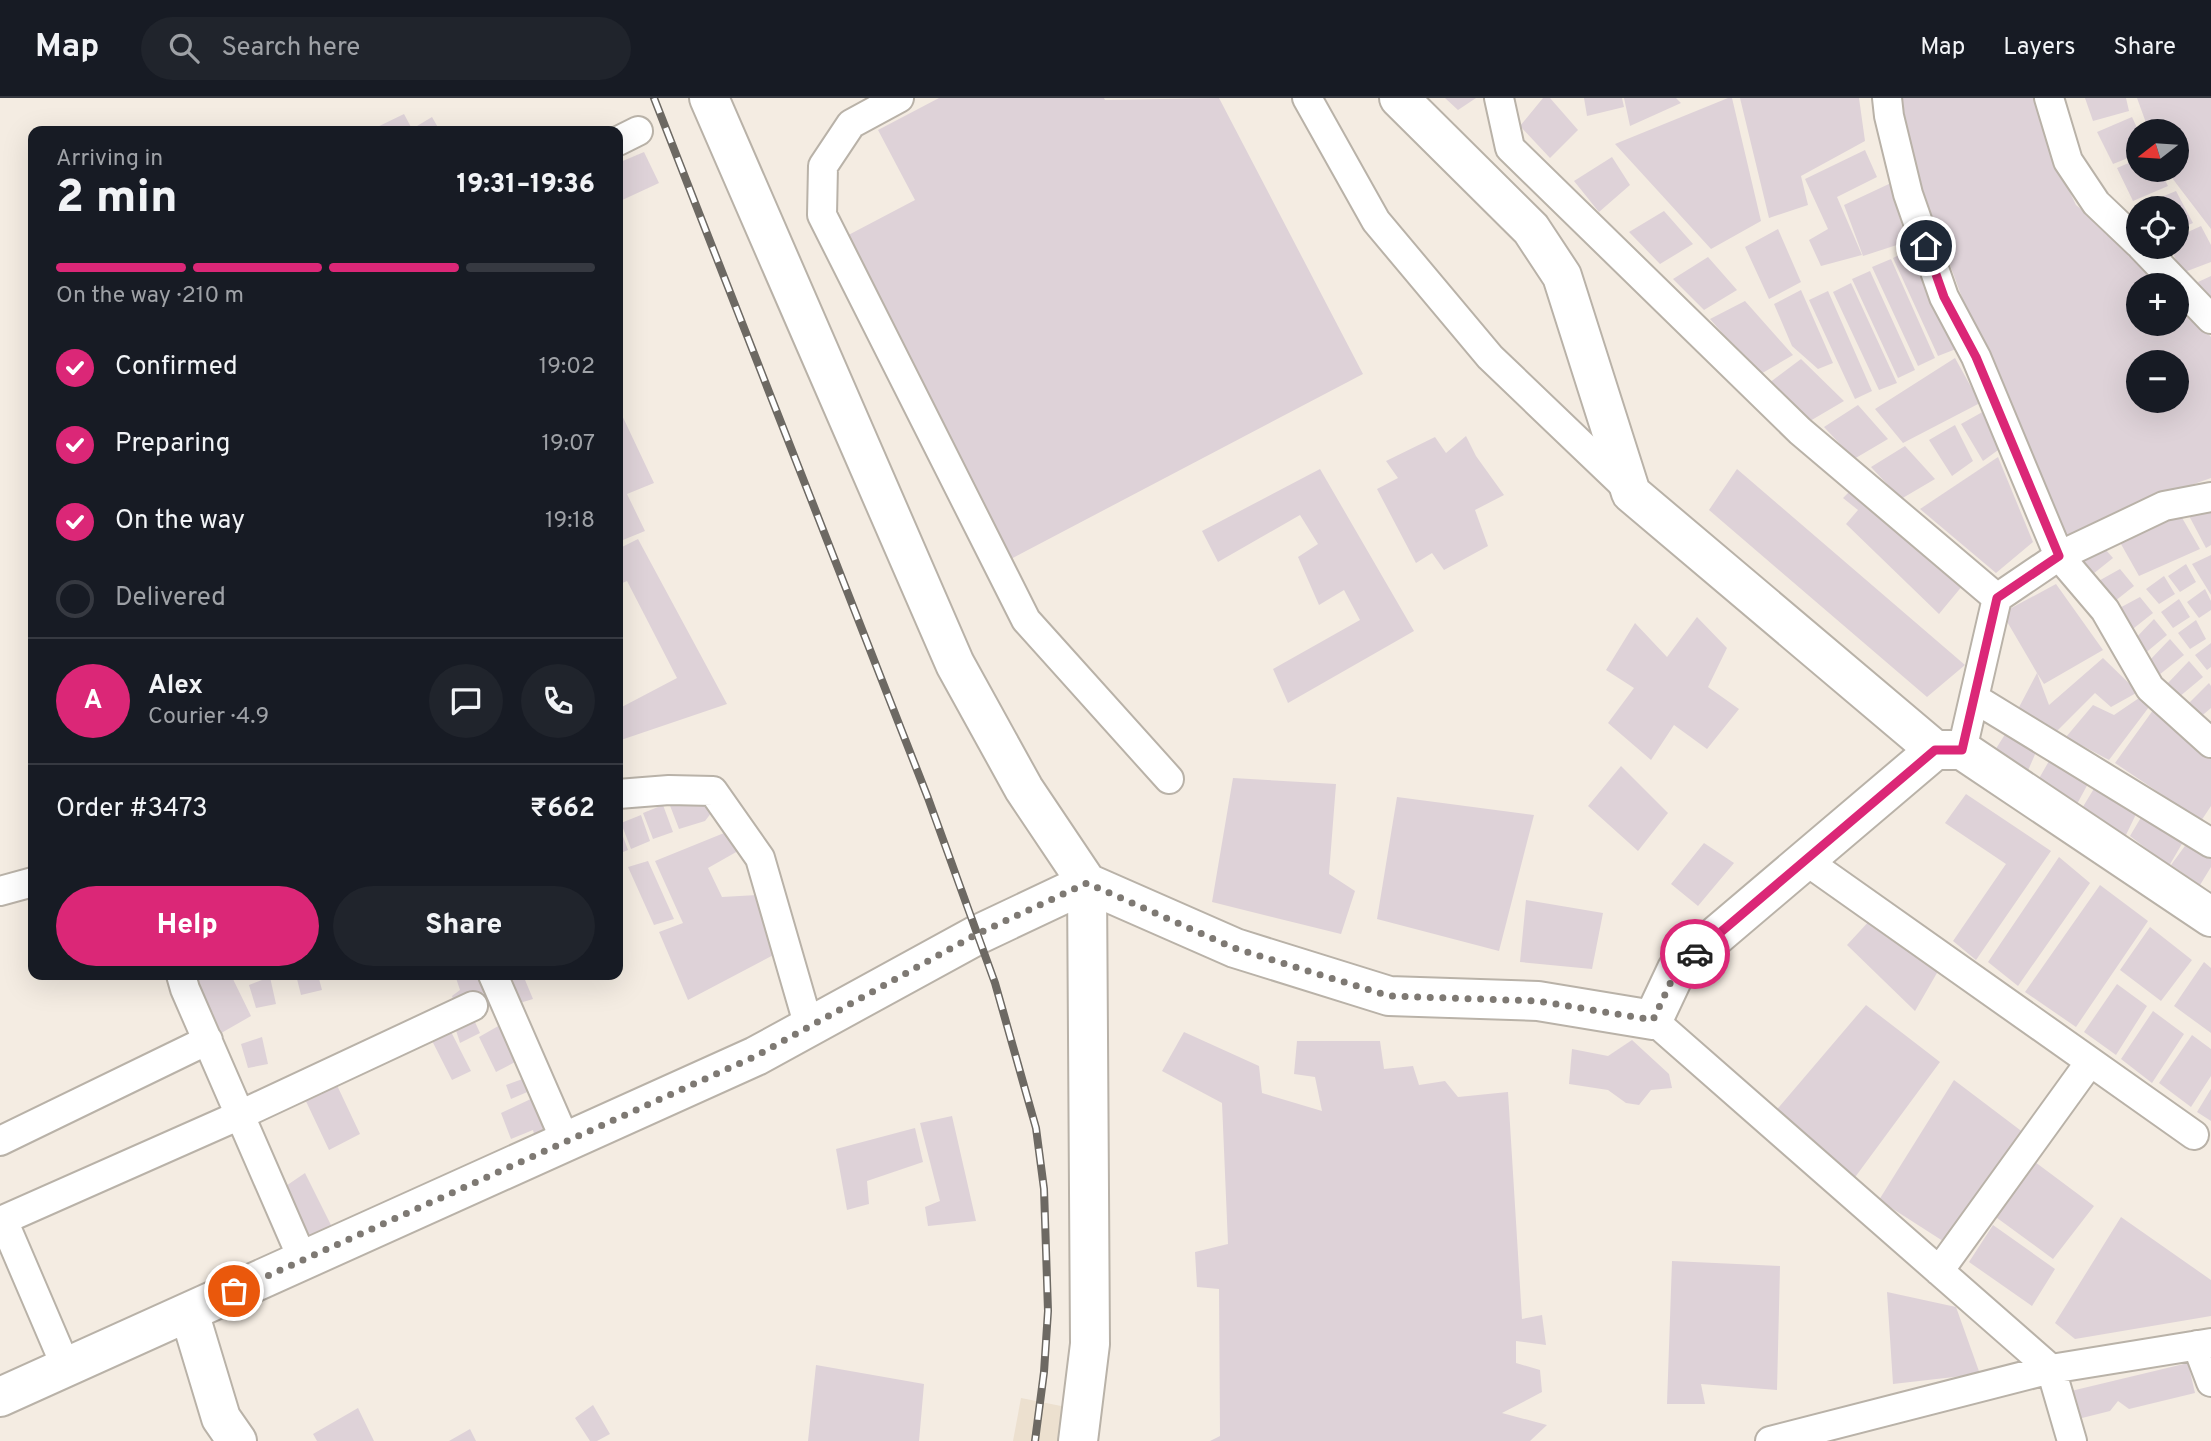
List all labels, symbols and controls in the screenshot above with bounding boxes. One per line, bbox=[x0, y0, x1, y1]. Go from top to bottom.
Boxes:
search box bbox=[141, 17, 631, 80]
text: Map bbox=[35, 27, 99, 69]
icon: search bbox=[165, 29, 203, 67]
text: Search here bbox=[221, 32, 360, 65]
text: Map bbox=[1920, 33, 1965, 63]
text: Layers bbox=[2003, 33, 2075, 63]
text: Share bbox=[2113, 33, 2176, 63]
north arrow bbox=[2126, 119, 2189, 182]
map controls bbox=[2126, 119, 2189, 413]
text: Arriving in bbox=[56, 145, 163, 174]
text: 19:31–19:36 bbox=[457, 169, 595, 202]
text: 2 min bbox=[56, 170, 178, 229]
button: locate bbox=[2126, 196, 2189, 259]
pin bbox=[1896, 216, 1956, 276]
icon: home bbox=[1907, 227, 1945, 265]
button: + bbox=[2126, 273, 2189, 336]
text: On the way · 210 m bbox=[56, 282, 244, 311]
icon: check bbox=[56, 349, 94, 387]
button: − bbox=[2126, 350, 2189, 413]
text: Confirmed bbox=[115, 351, 238, 384]
text: 19:02 bbox=[539, 353, 595, 382]
icon: check bbox=[56, 426, 94, 464]
text: Preparing bbox=[115, 428, 230, 461]
text: 19:07 bbox=[541, 430, 595, 459]
icon: check bbox=[56, 503, 94, 541]
text: On the way bbox=[115, 505, 245, 538]
text: 19:18 bbox=[545, 507, 595, 536]
text: Delivered bbox=[115, 582, 226, 615]
button: chat bbox=[429, 664, 503, 738]
button: phone bbox=[521, 664, 595, 738]
text: Alex bbox=[148, 670, 203, 703]
text: A bbox=[84, 685, 102, 718]
text: Courier · 4.9 bbox=[148, 703, 269, 732]
text: Order #3473 bbox=[56, 793, 208, 826]
text: ₹662 bbox=[530, 793, 595, 826]
button: Help bbox=[56, 886, 319, 966]
button: Share bbox=[333, 886, 595, 966]
courier bbox=[1660, 919, 1730, 989]
icon: car bbox=[1676, 935, 1714, 973]
pin bbox=[204, 1261, 264, 1321]
icon: bag bbox=[215, 1272, 253, 1310]

